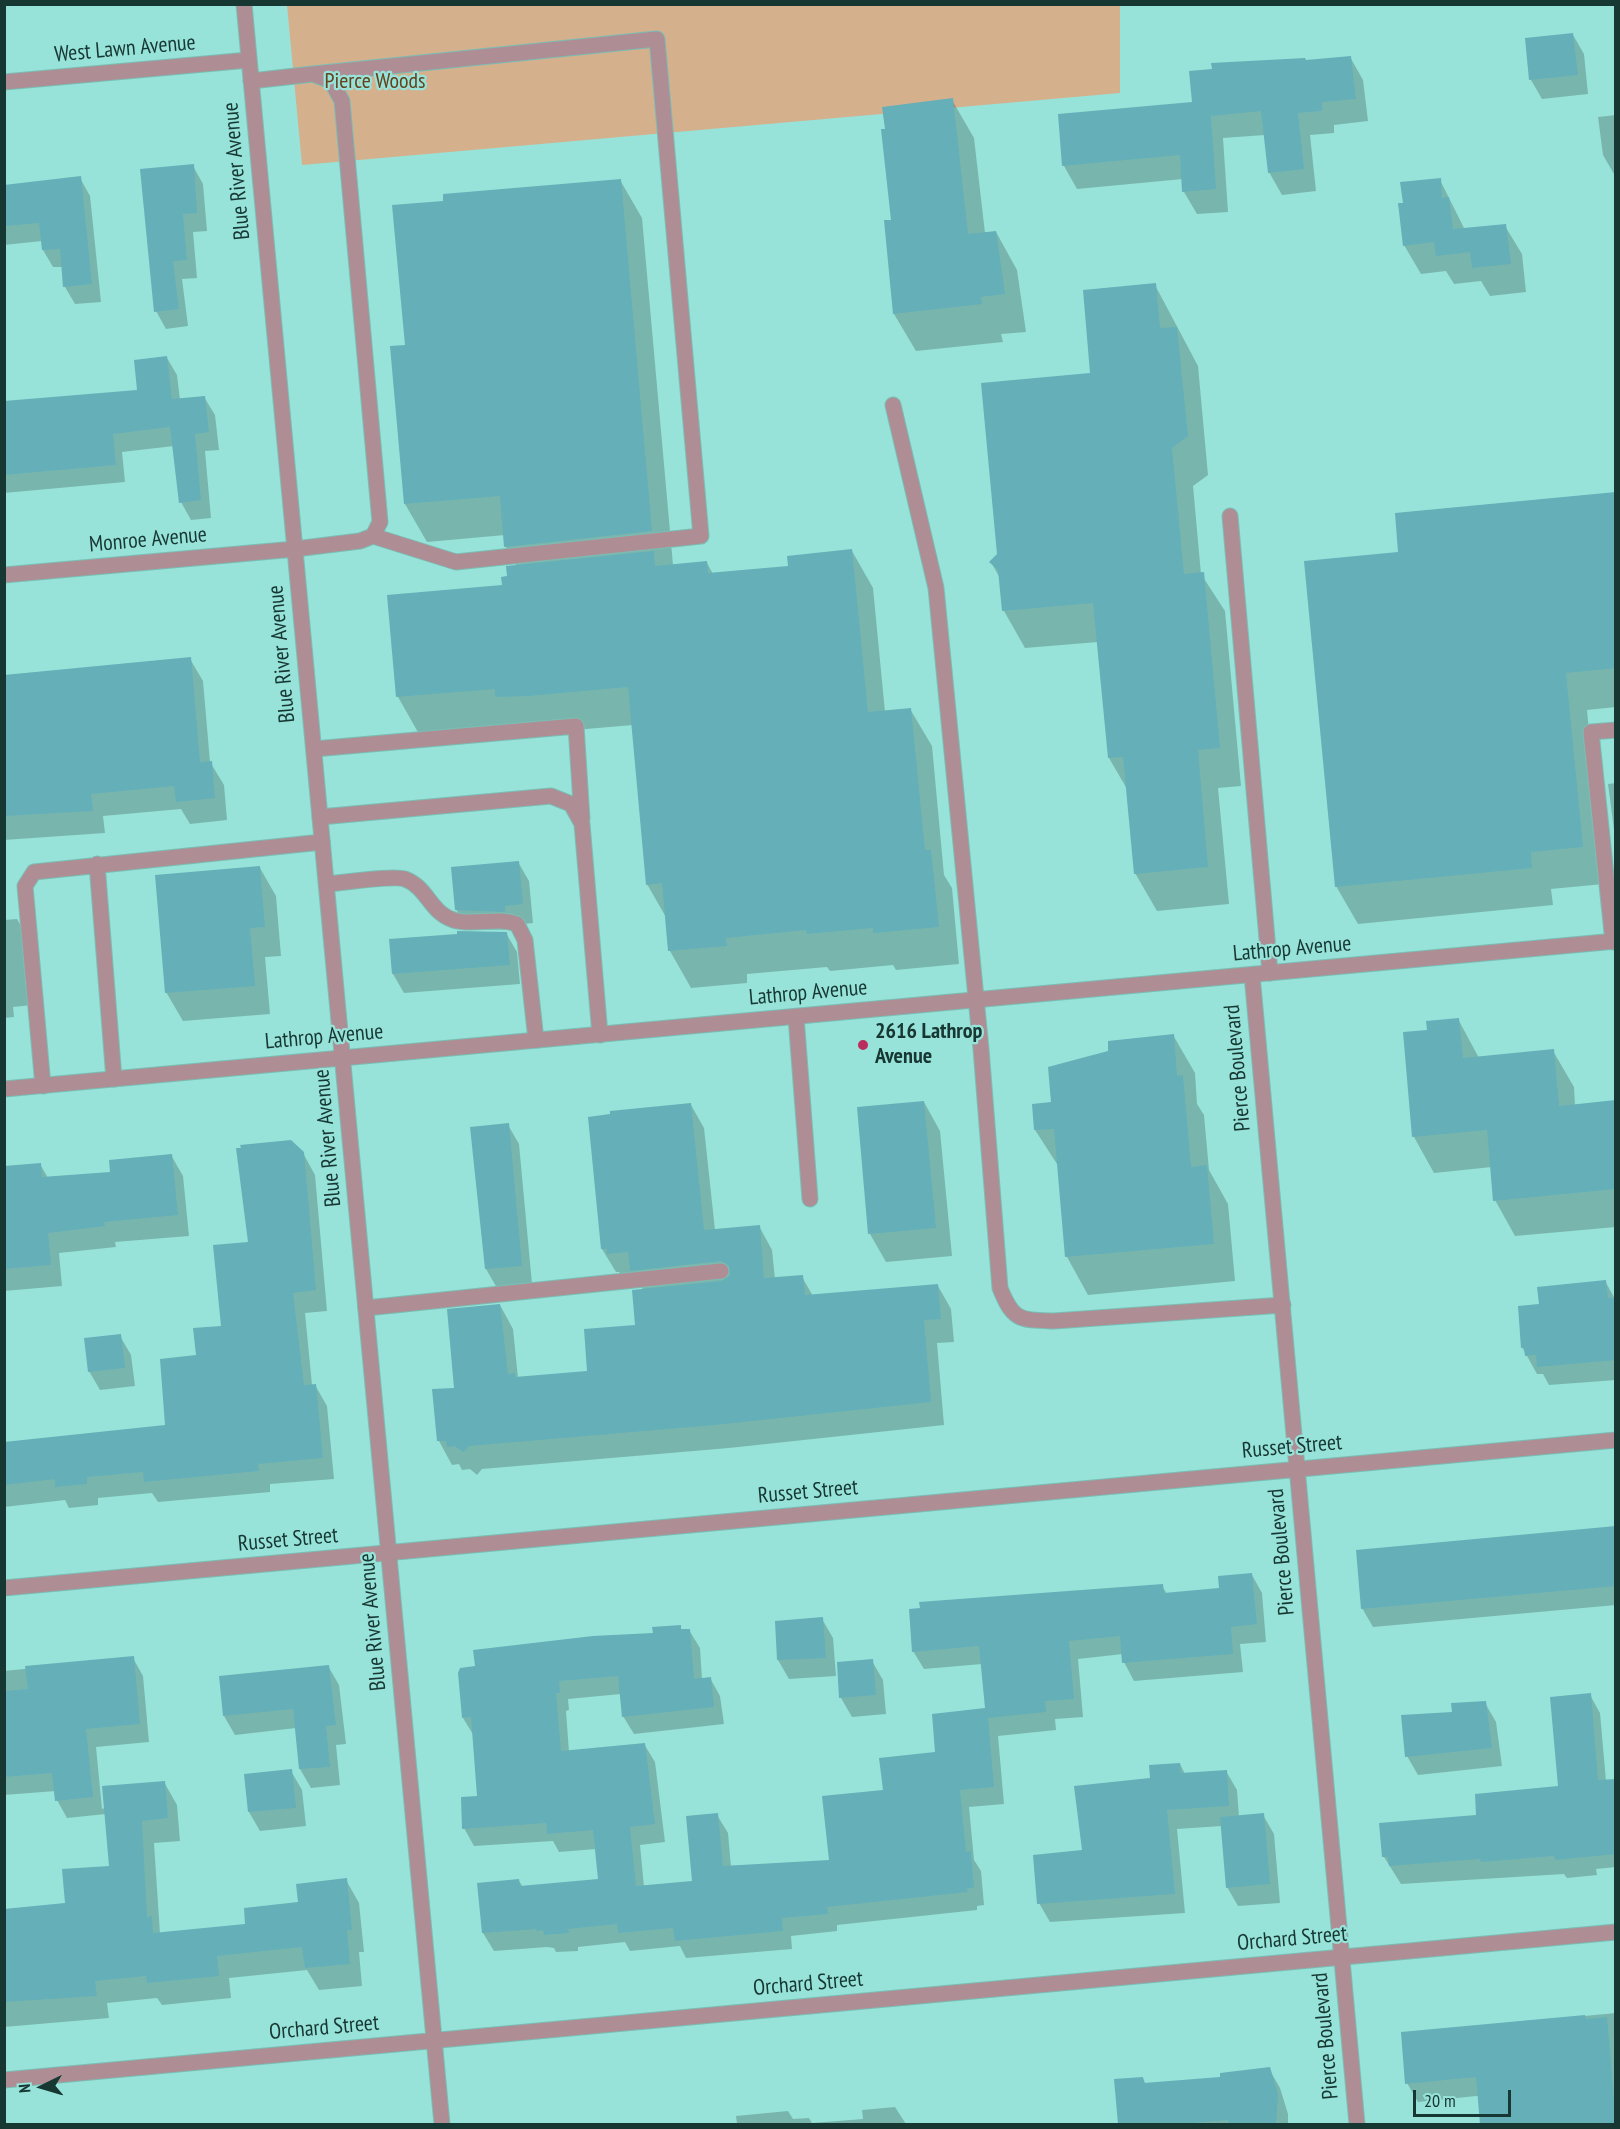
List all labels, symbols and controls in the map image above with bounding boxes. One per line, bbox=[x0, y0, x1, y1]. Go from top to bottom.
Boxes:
street label: West Lawn Avenue bbox=[53, 30, 197, 68]
park label: Pierce Woods bbox=[325, 69, 425, 95]
street label: Blue River Avenue bbox=[218, 101, 256, 241]
street label: Monroe Avenue bbox=[88, 522, 208, 558]
street label: Blue River Avenue bbox=[263, 584, 301, 724]
street label: Lathrop Avenue bbox=[1232, 931, 1352, 967]
street label: Lathrop Avenue bbox=[748, 975, 868, 1011]
street label: Pierce Boulevard bbox=[1219, 1004, 1257, 1132]
street label: Lathrop Avenue bbox=[264, 1019, 384, 1055]
place label: 2616 Lathrop Avenue bbox=[875, 1019, 982, 1070]
marker: 2616 Lathrop Avenue bbox=[856, 1038, 870, 1052]
street label: Blue River Avenue bbox=[309, 1068, 347, 1208]
street label: Russet Street bbox=[1241, 1429, 1343, 1465]
street label: Russet Street bbox=[757, 1474, 859, 1510]
street label: Pierce Boulevard bbox=[1263, 1488, 1301, 1616]
street label: Russet Street bbox=[237, 1522, 339, 1558]
street label: Blue River Avenue bbox=[354, 1552, 392, 1692]
street label: Orchard Street bbox=[1236, 1921, 1348, 1957]
street label: Orchard Street bbox=[752, 1966, 864, 2002]
street label: Pierce Boulevard bbox=[1307, 1972, 1345, 2100]
street label: Orchard Street bbox=[268, 2010, 380, 2046]
north arrow bbox=[12, 2057, 72, 2117]
scale bar bbox=[1416, 2078, 1514, 2116]
text: N bbox=[14, 2083, 34, 2094]
text: 20 m bbox=[1424, 2089, 1456, 2112]

